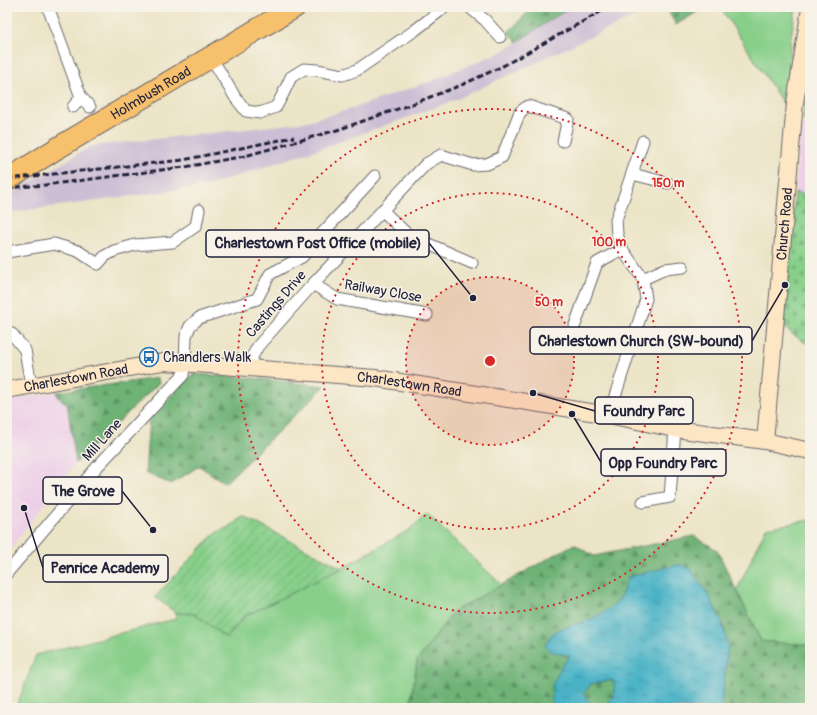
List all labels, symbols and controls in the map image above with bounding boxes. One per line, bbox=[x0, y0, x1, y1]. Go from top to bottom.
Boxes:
street label: Holmbush Road bbox=[107, 62, 194, 123]
text: 150 m bbox=[652, 176, 685, 191]
street label: Church Road bbox=[773, 187, 796, 261]
callout: Charlestown Post Office (mobile) bbox=[206, 230, 429, 257]
text: Charlestown Post Office (mobile) bbox=[214, 234, 422, 253]
text: 100 m bbox=[592, 235, 627, 250]
street label: Castings Drive bbox=[242, 267, 310, 341]
street label: Railway Close bbox=[343, 276, 423, 306]
text: 50 m bbox=[535, 295, 563, 310]
callout: Charlestown Church (SW-bound) bbox=[530, 327, 752, 354]
text: Charlestown Church (SW-bound) bbox=[538, 332, 744, 351]
bus stop icon: Chandlers Walk bbox=[138, 346, 160, 368]
place label: Chandlers Walk bbox=[163, 349, 251, 366]
centre of rings bbox=[483, 354, 497, 368]
street label: Charlestown Road bbox=[22, 360, 130, 395]
street label: Charlestown Road bbox=[356, 368, 463, 400]
callout: Foundry Parc bbox=[595, 397, 693, 424]
text: Foundry Parc bbox=[603, 402, 686, 421]
street label: Mill Lane bbox=[79, 415, 125, 465]
callout: Opp Foundry Parc bbox=[601, 449, 726, 476]
text: Opp Foundry Parc bbox=[608, 454, 718, 473]
callout: The Grove bbox=[43, 477, 122, 504]
text: The Grove bbox=[50, 482, 115, 501]
callout: Penrice Academy bbox=[43, 555, 168, 582]
text: Penrice Academy bbox=[51, 559, 160, 578]

